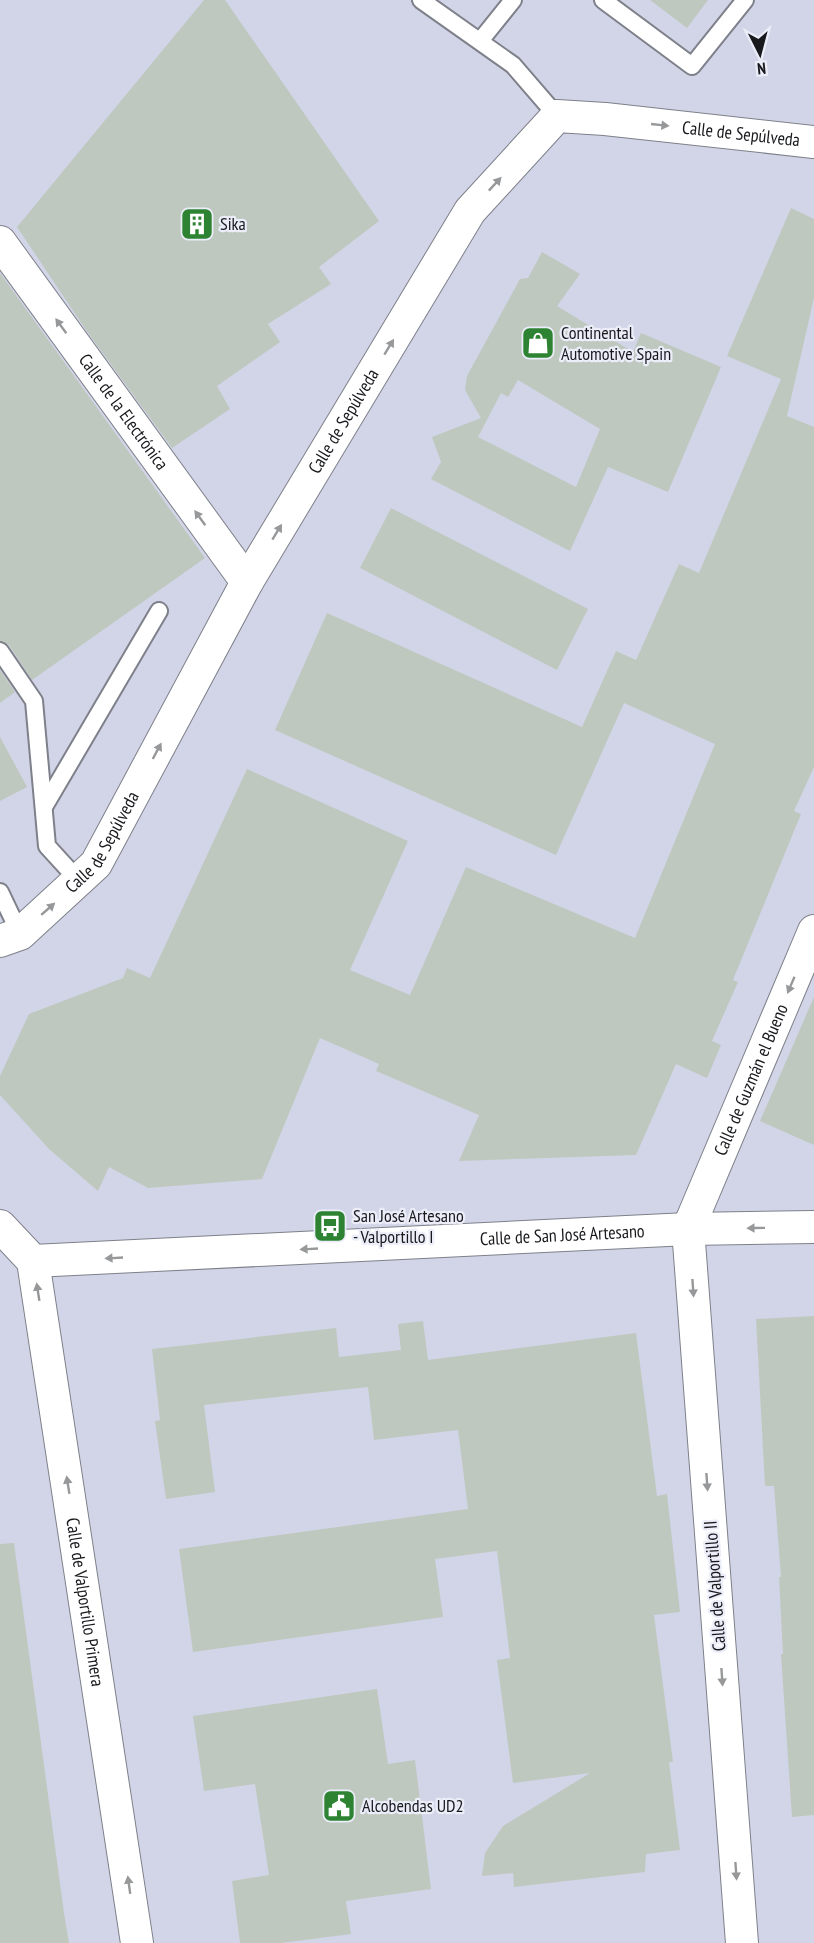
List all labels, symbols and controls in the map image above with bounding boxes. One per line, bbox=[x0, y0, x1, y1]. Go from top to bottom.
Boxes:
north arrow bbox=[730, 24, 790, 84]
text: N bbox=[756, 59, 767, 79]
street label: Calle de Sepúlveda bbox=[681, 116, 801, 151]
one-way arrow bbox=[651, 120, 670, 130]
one-way arrow bbox=[488, 177, 501, 192]
building icon: Sika bbox=[179, 206, 215, 242]
place label: Sika bbox=[220, 212, 246, 235]
one-way arrow bbox=[55, 318, 67, 334]
place label: Continental Automotive Spain bbox=[561, 321, 671, 365]
shop icon: Continental Automotive Spain bbox=[520, 325, 556, 361]
one-way arrow bbox=[383, 339, 394, 355]
street label: Calle de la Electrónica bbox=[74, 349, 174, 474]
street label: Calle de Sepúlveda bbox=[303, 364, 384, 478]
one-way arrow bbox=[195, 510, 207, 525]
one-way arrow bbox=[272, 524, 283, 540]
one-way arrow bbox=[152, 742, 162, 759]
street label: Calle de Sepúlveda bbox=[60, 787, 144, 898]
one-way arrow bbox=[40, 903, 56, 916]
one-way arrow bbox=[786, 977, 796, 995]
street label: Calle de Guzmán el Bueno bbox=[708, 1000, 793, 1159]
place label: San José Artesano - Valportillo I bbox=[353, 1204, 464, 1248]
bus stop icon: San José Artesano - Valportillo I bbox=[312, 1208, 348, 1244]
street label: Calle de San José Artesano bbox=[479, 1219, 645, 1250]
one-way arrow bbox=[746, 1223, 765, 1233]
one-way arrow bbox=[300, 1244, 319, 1254]
one-way arrow bbox=[105, 1253, 124, 1262]
one-way arrow bbox=[688, 1278, 697, 1297]
one-way arrow bbox=[33, 1282, 42, 1301]
one-way arrow bbox=[702, 1473, 712, 1492]
one-way arrow bbox=[64, 1475, 73, 1494]
street label: Calle de Valportillo Primera bbox=[61, 1516, 110, 1688]
street label: Calle de Valportillo II bbox=[698, 1520, 731, 1652]
one-way arrow bbox=[717, 1667, 727, 1686]
public building icon: Alcobendas UD2 bbox=[321, 1788, 357, 1824]
place label: Alcobendas UD2 bbox=[362, 1794, 464, 1817]
one-way arrow bbox=[732, 1862, 741, 1881]
one-way arrow bbox=[125, 1875, 134, 1894]

